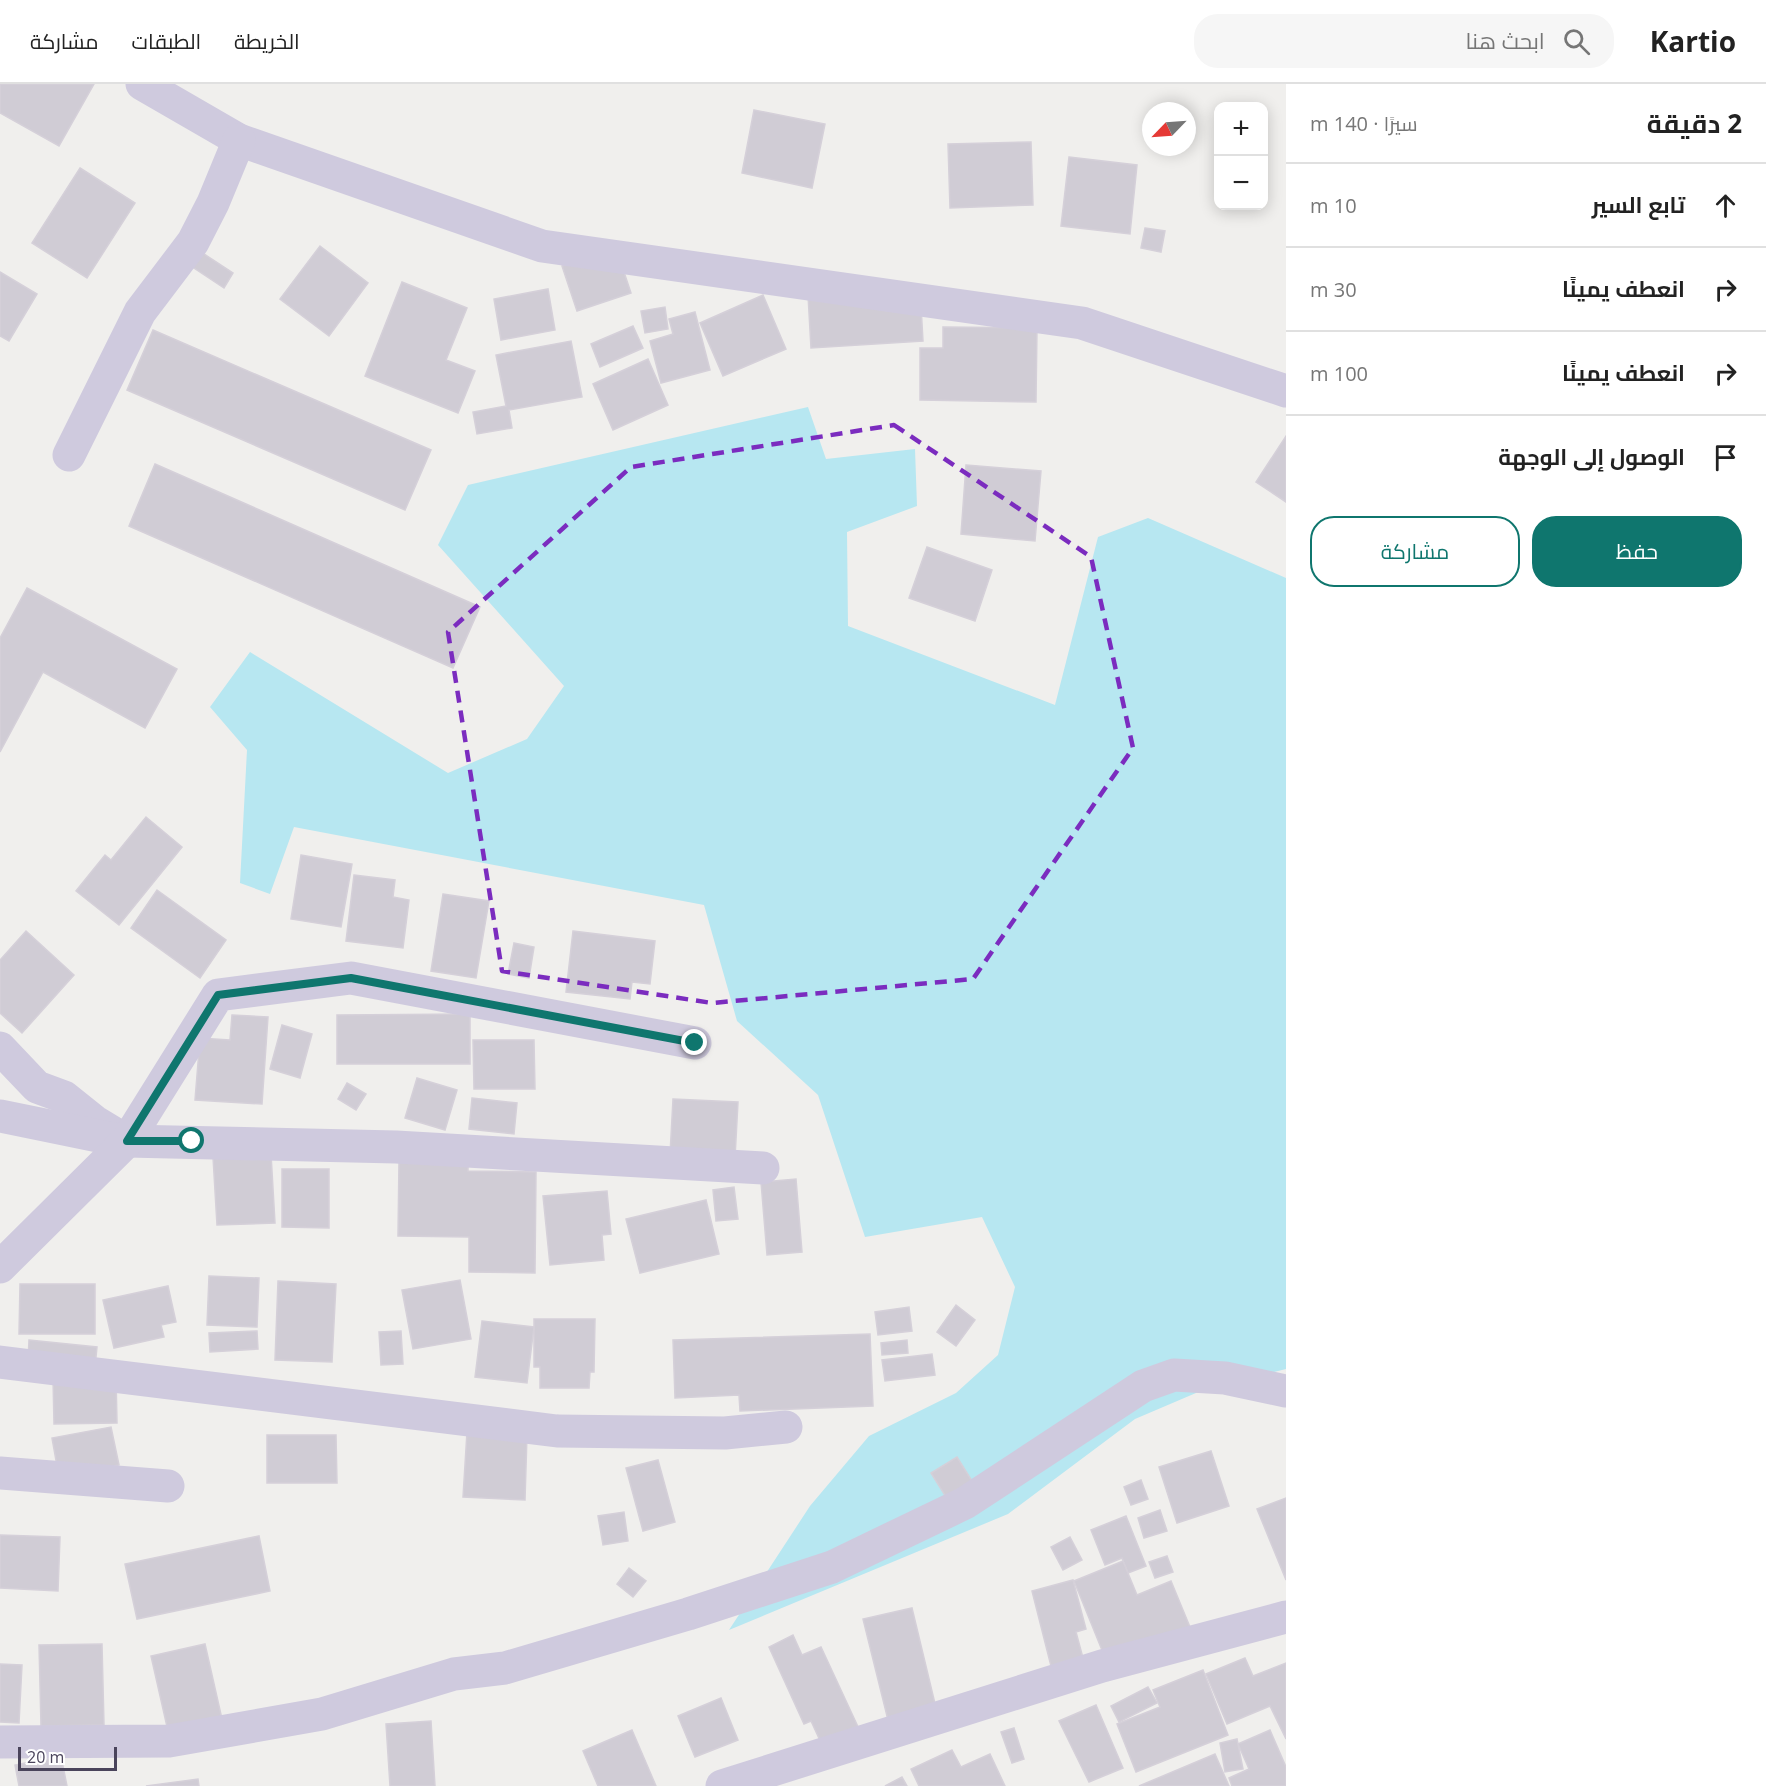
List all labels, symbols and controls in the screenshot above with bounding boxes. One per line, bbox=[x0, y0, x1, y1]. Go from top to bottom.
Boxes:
search box bbox=[1194, 14, 1614, 68]
text: Kartio bbox=[1650, 22, 1736, 60]
text: ابحث هنا bbox=[1466, 25, 1545, 55]
icon: search bbox=[1560, 25, 1593, 58]
text: مشاركة bbox=[30, 27, 99, 55]
text: الطبقات bbox=[132, 27, 201, 55]
text: الخريطة bbox=[234, 27, 300, 55]
north arrow bbox=[1142, 102, 1196, 156]
map controls bbox=[1214, 102, 1268, 210]
button: + bbox=[1214, 102, 1268, 156]
text: 2 دقيقة bbox=[1647, 105, 1742, 141]
text: سيرًا · 140 m bbox=[1310, 110, 1417, 137]
button: − bbox=[1214, 156, 1268, 210]
text: تابع السير bbox=[1592, 189, 1685, 219]
icon: ahead bbox=[1709, 189, 1742, 222]
text: 10 m bbox=[1310, 192, 1357, 219]
text: انعطف يمينًا bbox=[1562, 273, 1685, 303]
icon: right bbox=[1709, 273, 1742, 306]
text: 30 m bbox=[1310, 276, 1357, 303]
text: انعطف يمينًا bbox=[1562, 357, 1685, 387]
icon: right bbox=[1709, 357, 1742, 390]
text: 100 m bbox=[1310, 360, 1368, 387]
text: الوصول إلى الوجهة bbox=[1498, 441, 1685, 471]
icon: arrive bbox=[1709, 441, 1742, 474]
button: مشاركة bbox=[1310, 516, 1520, 587]
button: حفظ bbox=[1532, 516, 1742, 587]
route end bbox=[681, 1029, 707, 1055]
route start bbox=[178, 1127, 204, 1153]
scale bar bbox=[18, 1744, 117, 1772]
text: 20 m bbox=[27, 1746, 64, 1768]

